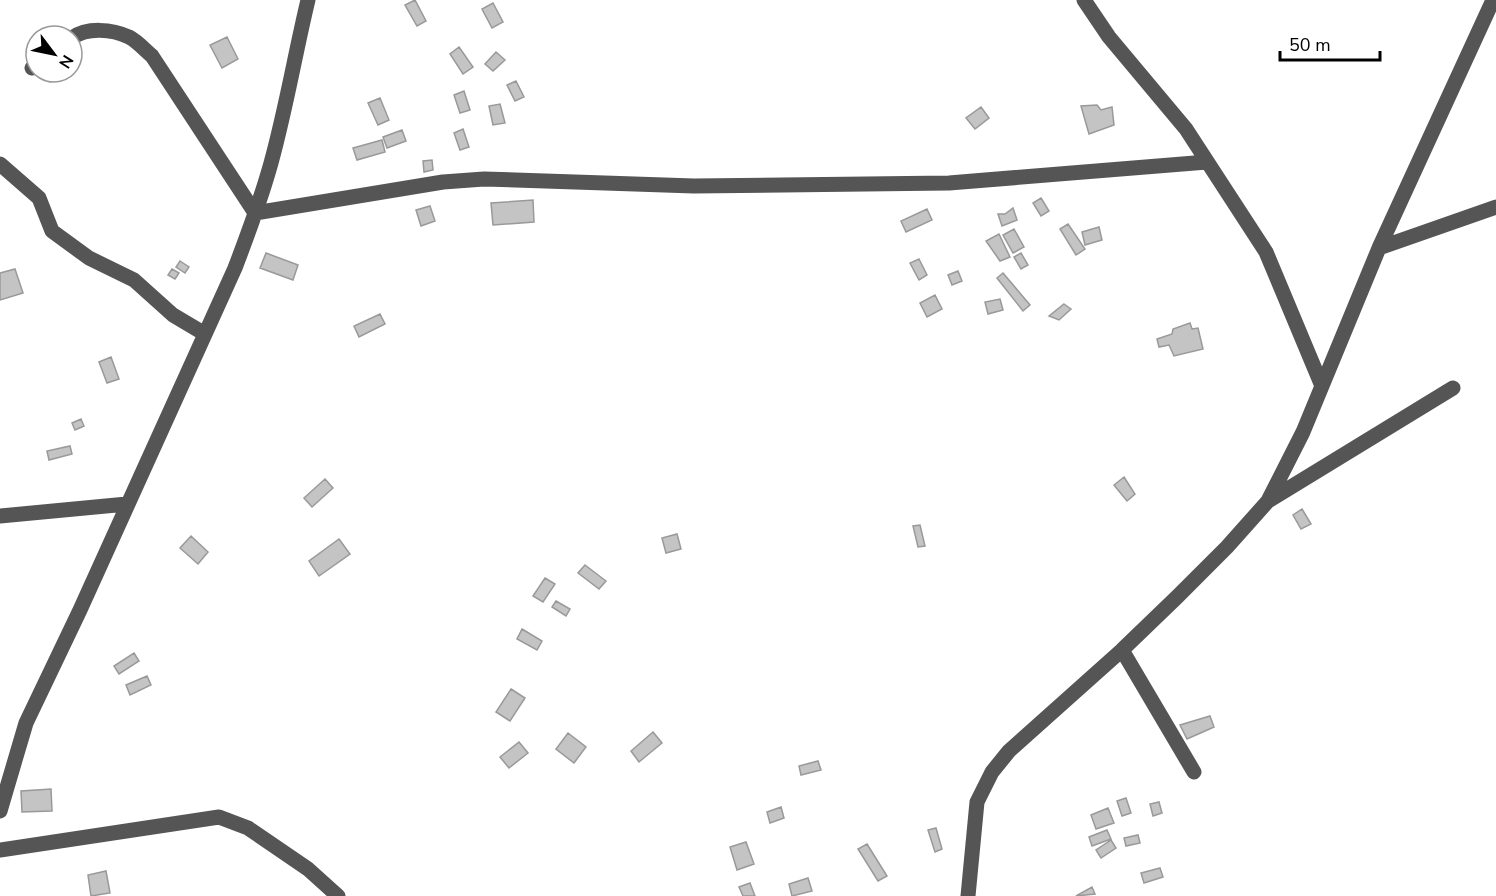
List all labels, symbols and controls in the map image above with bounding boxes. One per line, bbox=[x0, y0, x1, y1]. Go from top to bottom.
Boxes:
north arrow bbox=[24, 24, 84, 84]
scale bar bbox=[1280, 24, 1380, 62]
text: 50 m bbox=[1289, 33, 1331, 57]
text: N bbox=[53, 51, 78, 72]

